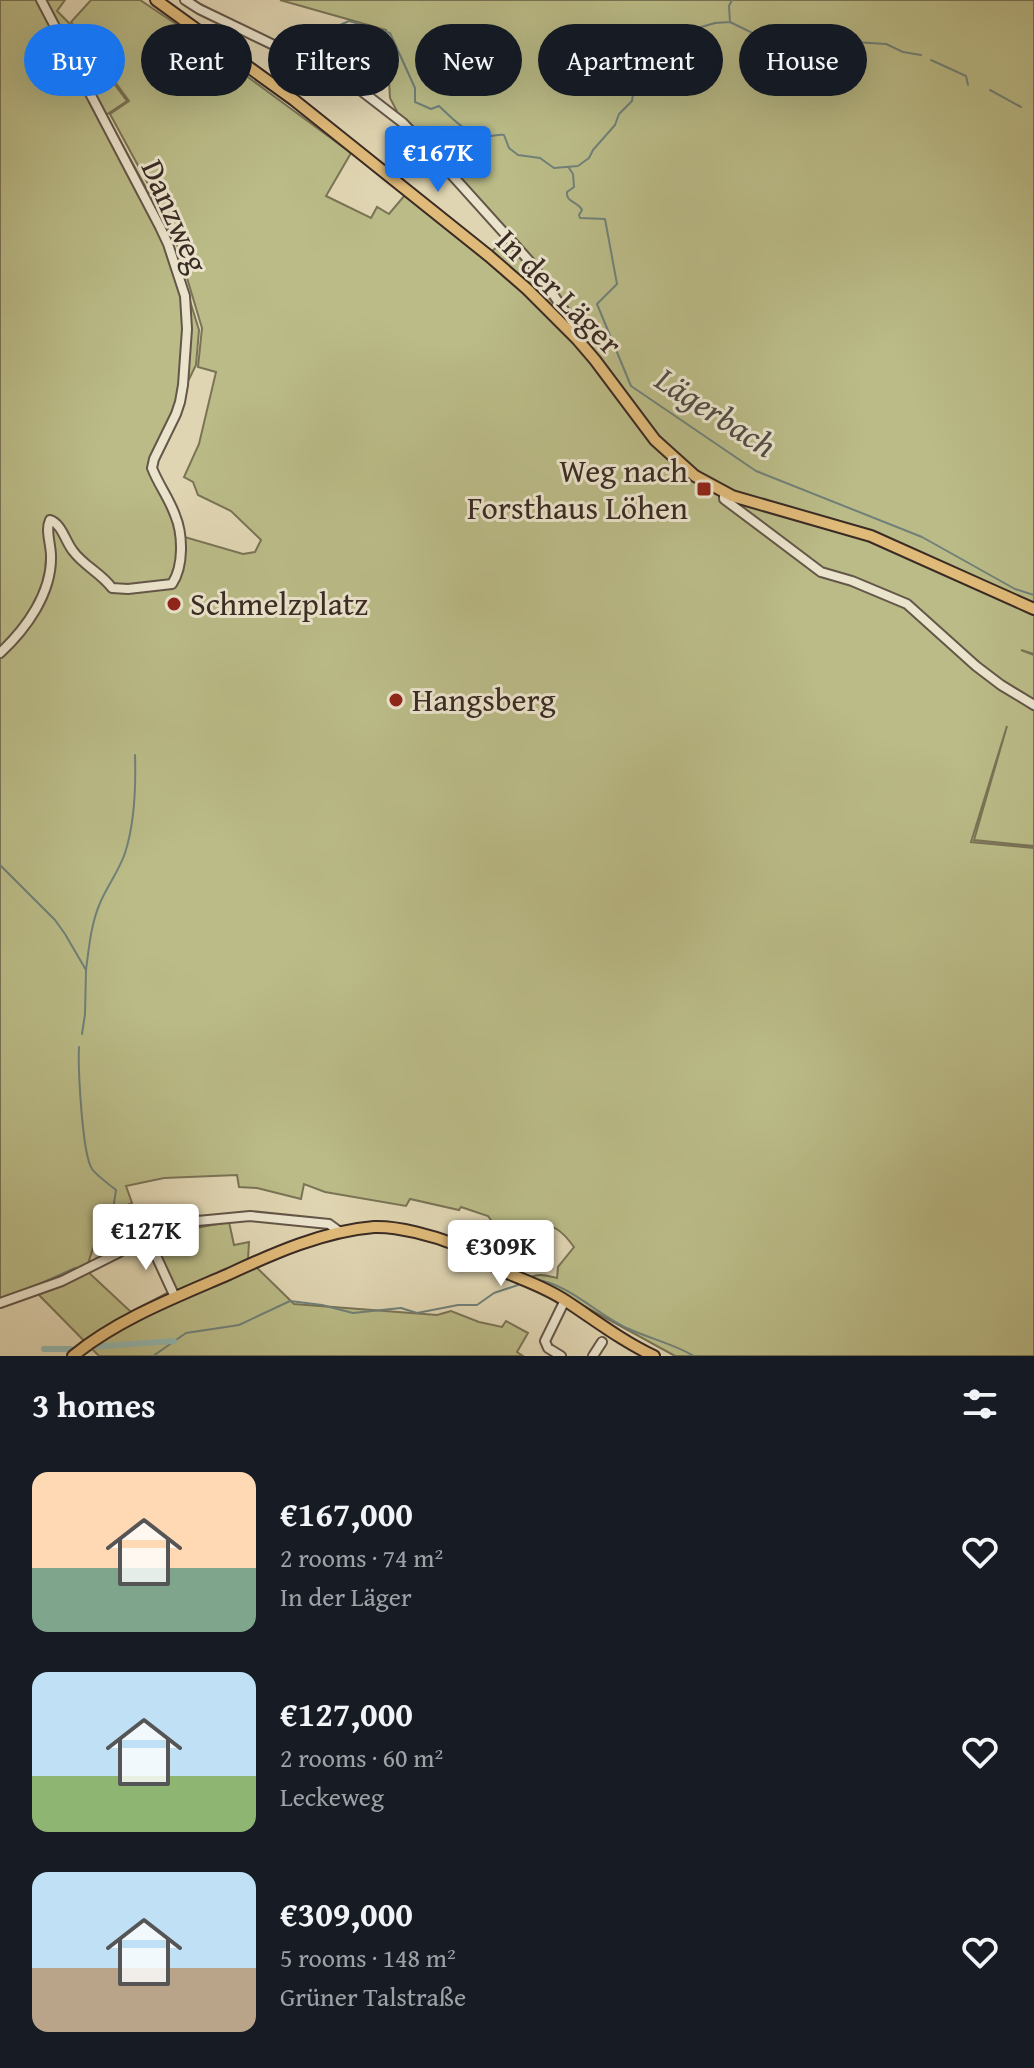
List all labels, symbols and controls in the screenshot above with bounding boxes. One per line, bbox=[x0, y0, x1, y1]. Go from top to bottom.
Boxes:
chip: Buy bbox=[24, 24, 125, 96]
chip: Rent bbox=[141, 24, 252, 96]
chip: Filters bbox=[268, 24, 399, 96]
chip: New bbox=[415, 24, 522, 96]
chip: Apartment bbox=[538, 24, 723, 96]
chip: House bbox=[739, 24, 867, 96]
pin: €167K bbox=[382, 126, 494, 194]
text: €167K bbox=[403, 132, 473, 171]
street label: Danzweg bbox=[130, 152, 221, 280]
street label: In der Läger bbox=[485, 218, 633, 366]
water label: Lägerbach bbox=[645, 354, 786, 469]
place label: Weg nach Forsthaus Löhen bbox=[467, 447, 688, 531]
marker: Weg nach Forsthaus Löhen bbox=[695, 480, 713, 498]
place label: Schmelzplatz bbox=[190, 580, 368, 627]
marker: Schmelzplatz bbox=[165, 595, 183, 613]
place label: Hangsberg bbox=[412, 676, 556, 723]
marker: Hangsberg bbox=[387, 691, 405, 709]
pin: €127K bbox=[90, 1204, 202, 1272]
text: €127K bbox=[111, 1210, 181, 1249]
pin: €309K bbox=[445, 1220, 557, 1288]
text: €309K bbox=[466, 1226, 536, 1265]
text: 3 homes bbox=[32, 1380, 156, 1429]
icon: filters bbox=[958, 1382, 1002, 1426]
text: €167,000 bbox=[280, 1489, 413, 1538]
icon: home bbox=[96, 1504, 192, 1600]
icon: heart bbox=[958, 1530, 1002, 1574]
text: 2 rooms · 74 m² bbox=[280, 1538, 443, 1577]
text: In der Läger bbox=[280, 1577, 412, 1616]
text: €127,000 bbox=[280, 1689, 413, 1738]
icon: home bbox=[96, 1704, 192, 1800]
icon: heart bbox=[958, 1730, 1002, 1774]
text: 2 rooms · 60 m² bbox=[280, 1738, 443, 1777]
text: Leckeweg bbox=[280, 1777, 384, 1816]
text: €309,000 bbox=[280, 1889, 413, 1938]
icon: home bbox=[96, 1904, 192, 2000]
icon: heart bbox=[958, 1930, 1002, 1974]
text: 5 rooms · 148 m² bbox=[280, 1938, 456, 1977]
text: Grüner Talstraße bbox=[280, 1977, 466, 2016]

